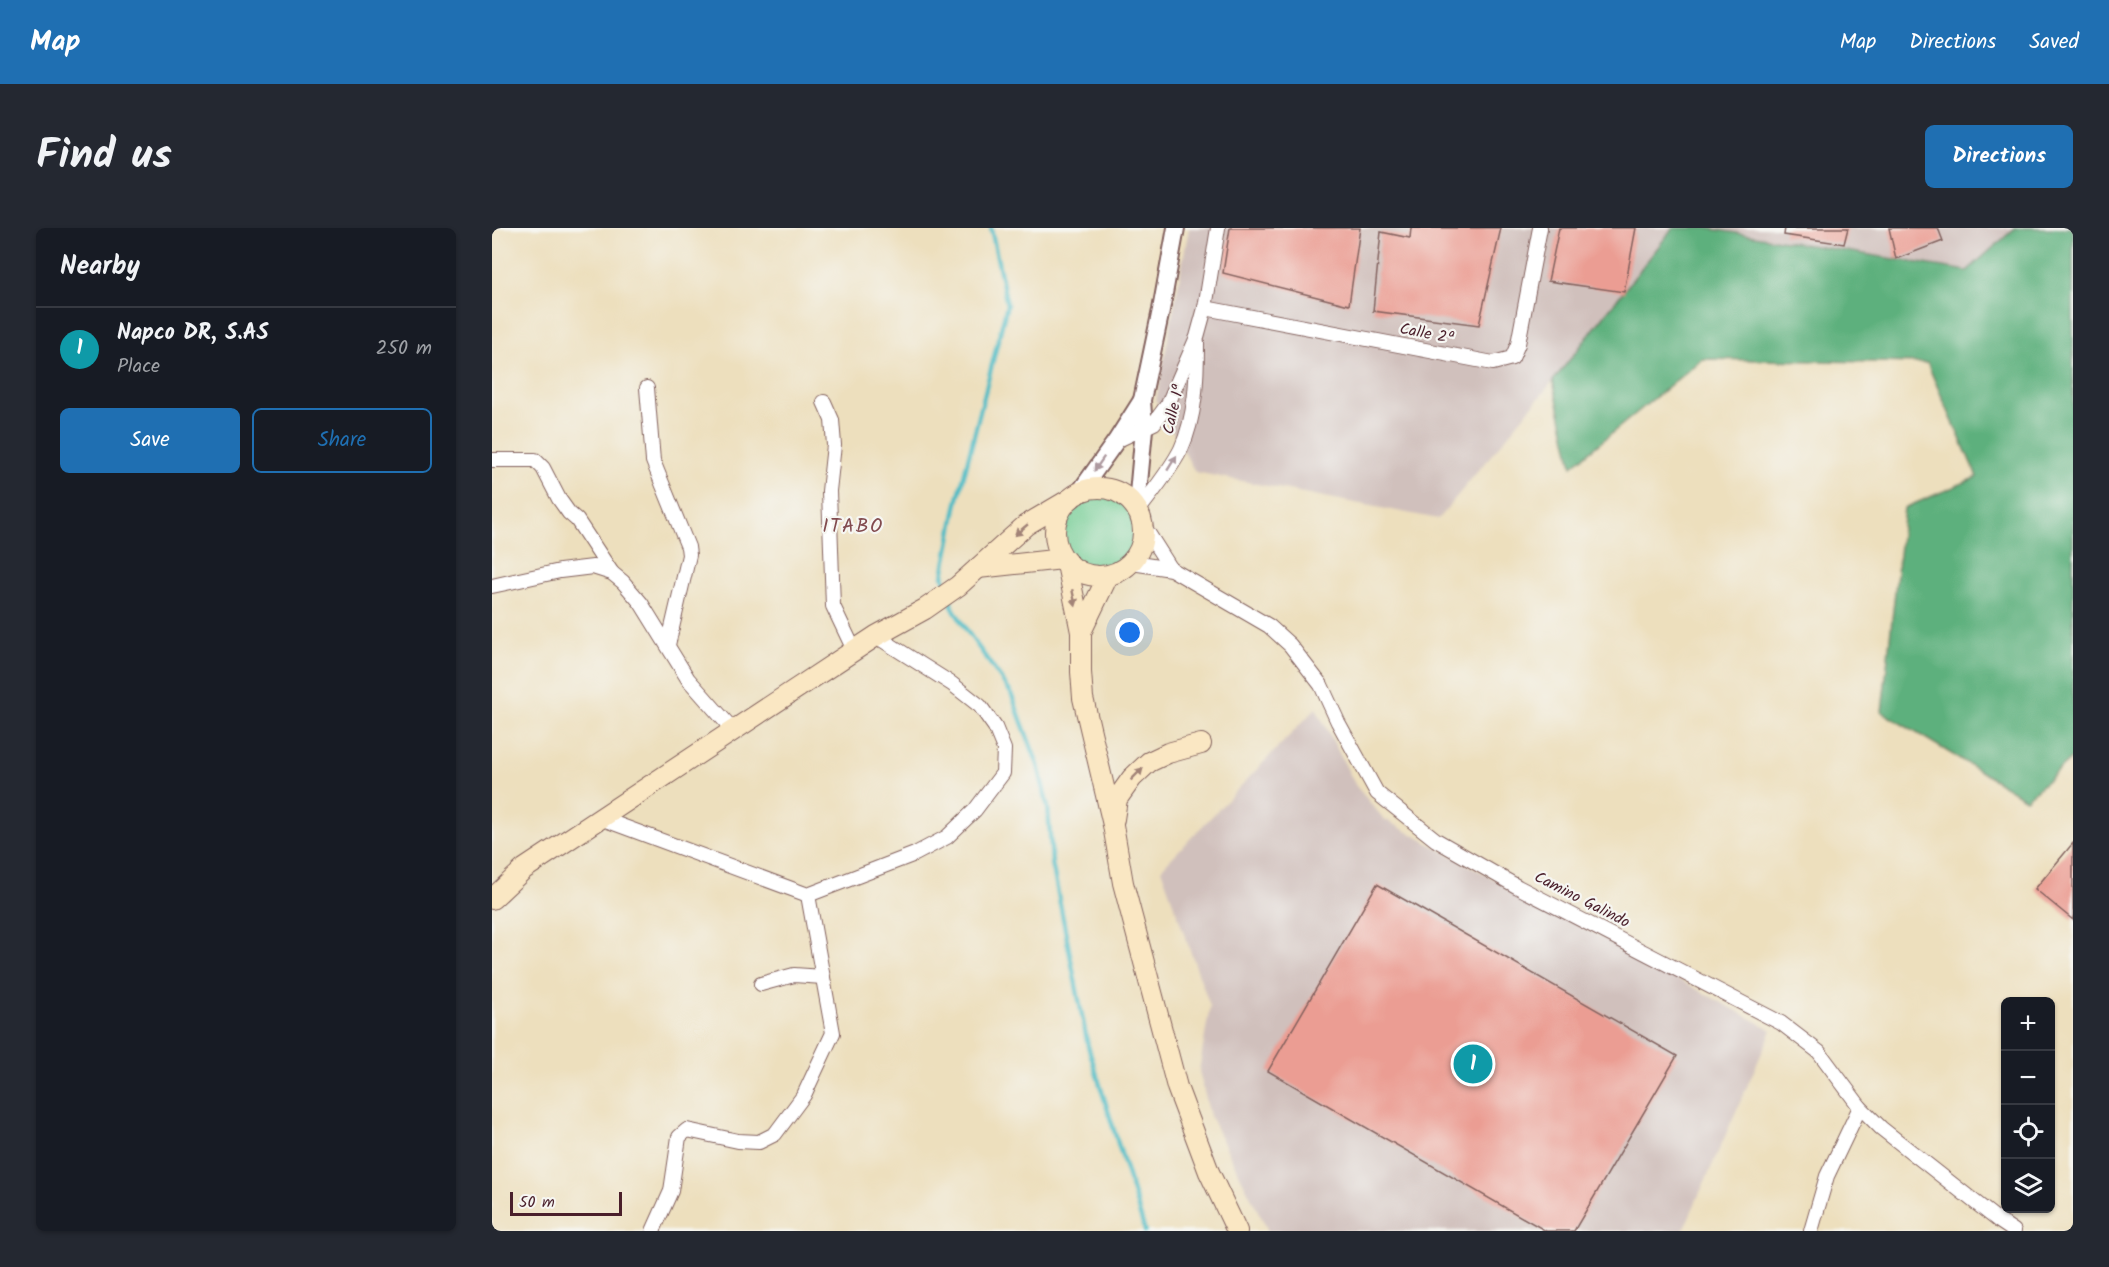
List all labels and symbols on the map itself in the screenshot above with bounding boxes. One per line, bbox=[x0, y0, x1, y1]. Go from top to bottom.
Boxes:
street label: Calle 2ª bbox=[1397, 316, 1457, 352]
street label: Calle 1ª bbox=[1156, 381, 1192, 437]
one-way arrow bbox=[1167, 455, 1178, 471]
one-way arrow bbox=[1093, 456, 1105, 472]
district label: ITABO bbox=[822, 511, 884, 543]
one-way arrow bbox=[1013, 523, 1029, 536]
one-way arrow bbox=[1070, 588, 1079, 607]
your location bbox=[1115, 618, 1144, 647]
one-way arrow bbox=[1130, 767, 1144, 781]
street label: Camino Galindo bbox=[1530, 865, 1634, 935]
pin: 1 bbox=[1454, 1042, 1492, 1086]
scale bar bbox=[510, 1189, 622, 1216]

